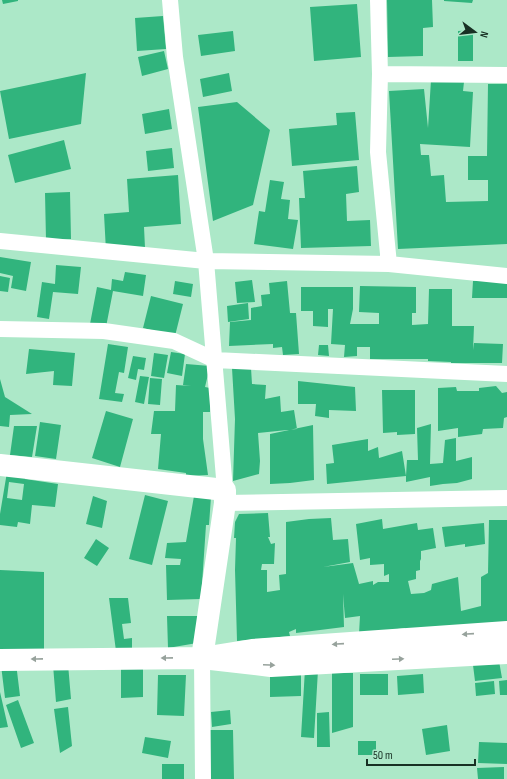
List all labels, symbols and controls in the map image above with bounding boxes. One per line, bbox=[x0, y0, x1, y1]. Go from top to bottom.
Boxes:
north arrow bbox=[455, 12, 495, 52]
text: N bbox=[477, 30, 491, 39]
one-way arrow bbox=[462, 631, 474, 638]
one-way arrow bbox=[332, 640, 344, 647]
one-way arrow bbox=[160, 655, 173, 661]
one-way arrow bbox=[31, 656, 43, 663]
one-way arrow bbox=[392, 656, 405, 662]
one-way arrow bbox=[263, 662, 276, 668]
scale bar bbox=[367, 741, 475, 767]
text: 50 m bbox=[373, 748, 393, 763]

